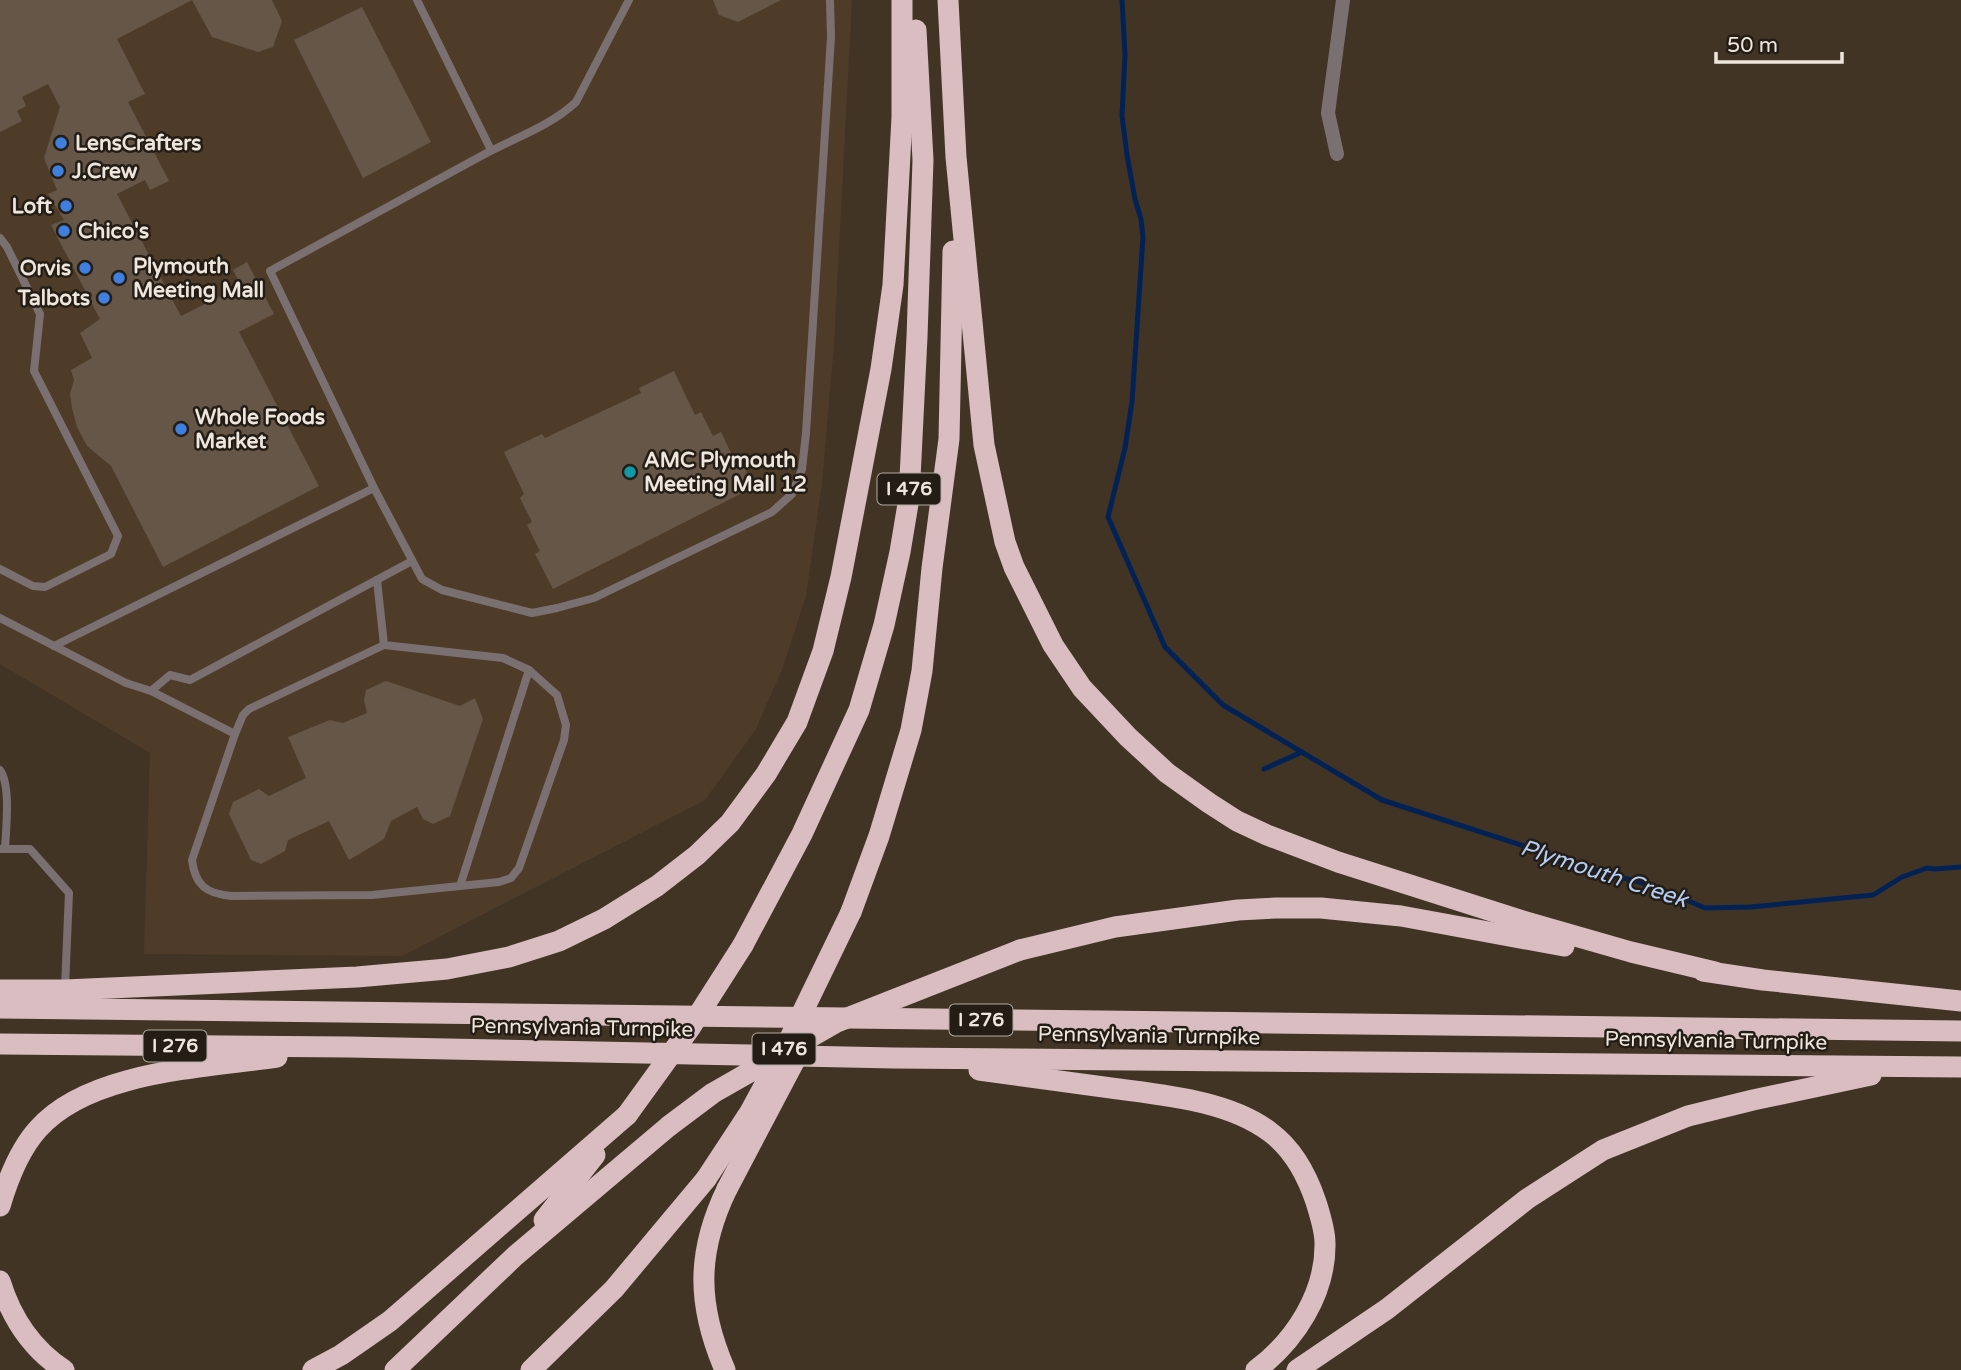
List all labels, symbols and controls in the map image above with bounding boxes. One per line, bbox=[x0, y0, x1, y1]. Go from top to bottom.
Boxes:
scale bar bbox=[1716, 21, 1842, 65]
text: 50 m bbox=[1727, 33, 1778, 58]
place label: LensCrafters bbox=[75, 131, 201, 156]
marker: LensCrafters bbox=[53, 135, 69, 151]
place label: J.Crew bbox=[71, 159, 138, 184]
marker: J.Crew bbox=[50, 163, 66, 179]
place label: Loft bbox=[11, 194, 52, 219]
marker: Loft bbox=[58, 198, 74, 214]
place label: Chico's bbox=[78, 219, 149, 244]
marker: Chico's bbox=[56, 223, 72, 239]
place label: Plymouth Meeting Mall bbox=[133, 254, 264, 303]
place label: Orvis bbox=[20, 256, 71, 281]
marker: Orvis bbox=[77, 260, 93, 276]
marker: Plymouth Meeting Mall bbox=[111, 270, 127, 286]
place label: Talbots bbox=[17, 286, 90, 311]
marker: Talbots bbox=[96, 290, 112, 306]
place label: Whole Foods Market bbox=[195, 405, 325, 454]
marker: Whole Foods Market bbox=[173, 421, 189, 437]
place label: AMC Plymouth Meeting Mall 12 bbox=[644, 448, 807, 497]
marker: AMC Plymouth Meeting Mall 12 bbox=[622, 464, 638, 480]
road number: I 476 bbox=[878, 474, 940, 504]
water label: Plymouth Creek bbox=[1517, 834, 1693, 915]
road number: I 276 bbox=[950, 1004, 1012, 1036]
street label: Pennsylvania Turnpike bbox=[470, 1014, 694, 1042]
street label: Pennsylvania Turnpike bbox=[1037, 1022, 1261, 1050]
street label: Pennsylvania Turnpike bbox=[1604, 1027, 1828, 1055]
road number: I 276 bbox=[144, 1030, 206, 1062]
road number: I 476 bbox=[752, 1034, 816, 1064]

